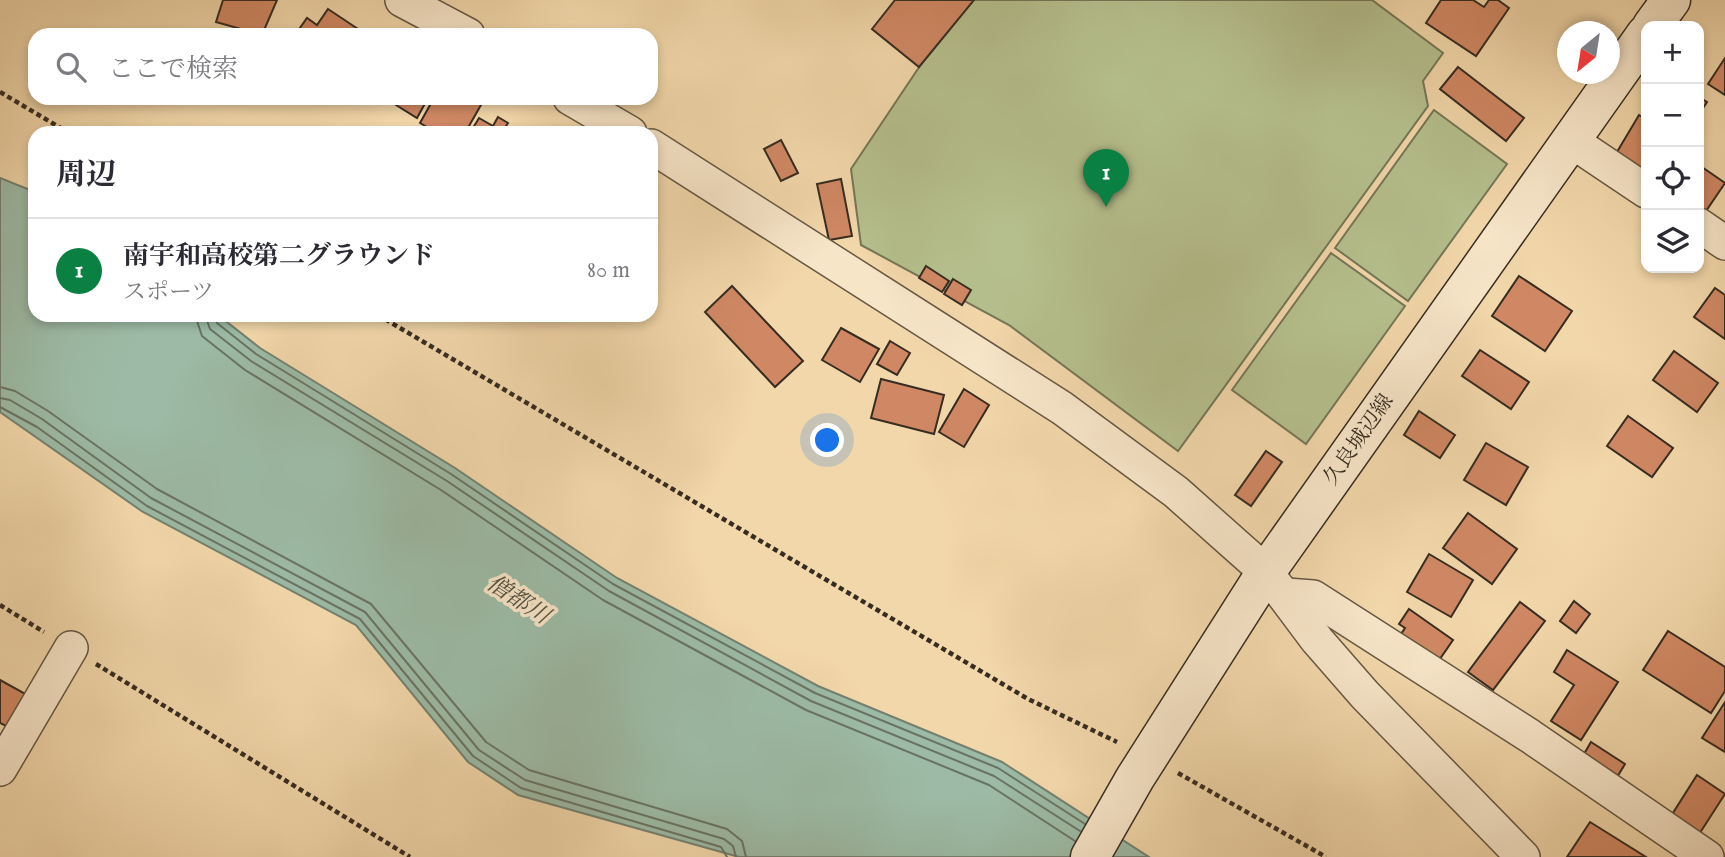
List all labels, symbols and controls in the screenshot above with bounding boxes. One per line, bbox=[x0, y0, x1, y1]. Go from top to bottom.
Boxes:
north arrow bbox=[1557, 21, 1620, 84]
map controls bbox=[1641, 21, 1704, 273]
button: + bbox=[1641, 21, 1704, 84]
search box bbox=[28, 28, 658, 105]
icon: search bbox=[52, 48, 90, 86]
text: ここで検索 bbox=[108, 53, 238, 86]
button: − bbox=[1641, 84, 1704, 147]
button: locate bbox=[1641, 147, 1704, 210]
pin: 1 bbox=[1083, 149, 1129, 207]
text: 周辺 bbox=[56, 157, 116, 195]
button: layers bbox=[1641, 210, 1704, 273]
text: 南宇和高校第二グラウンド bbox=[123, 240, 435, 273]
text: 1 bbox=[75, 256, 83, 285]
text: 80 m bbox=[587, 256, 630, 285]
text: スポーツ bbox=[123, 278, 214, 307]
street label: 久良城辺線 bbox=[1318, 389, 1400, 491]
your location bbox=[810, 423, 844, 457]
water label: 僧都川 bbox=[481, 569, 557, 633]

